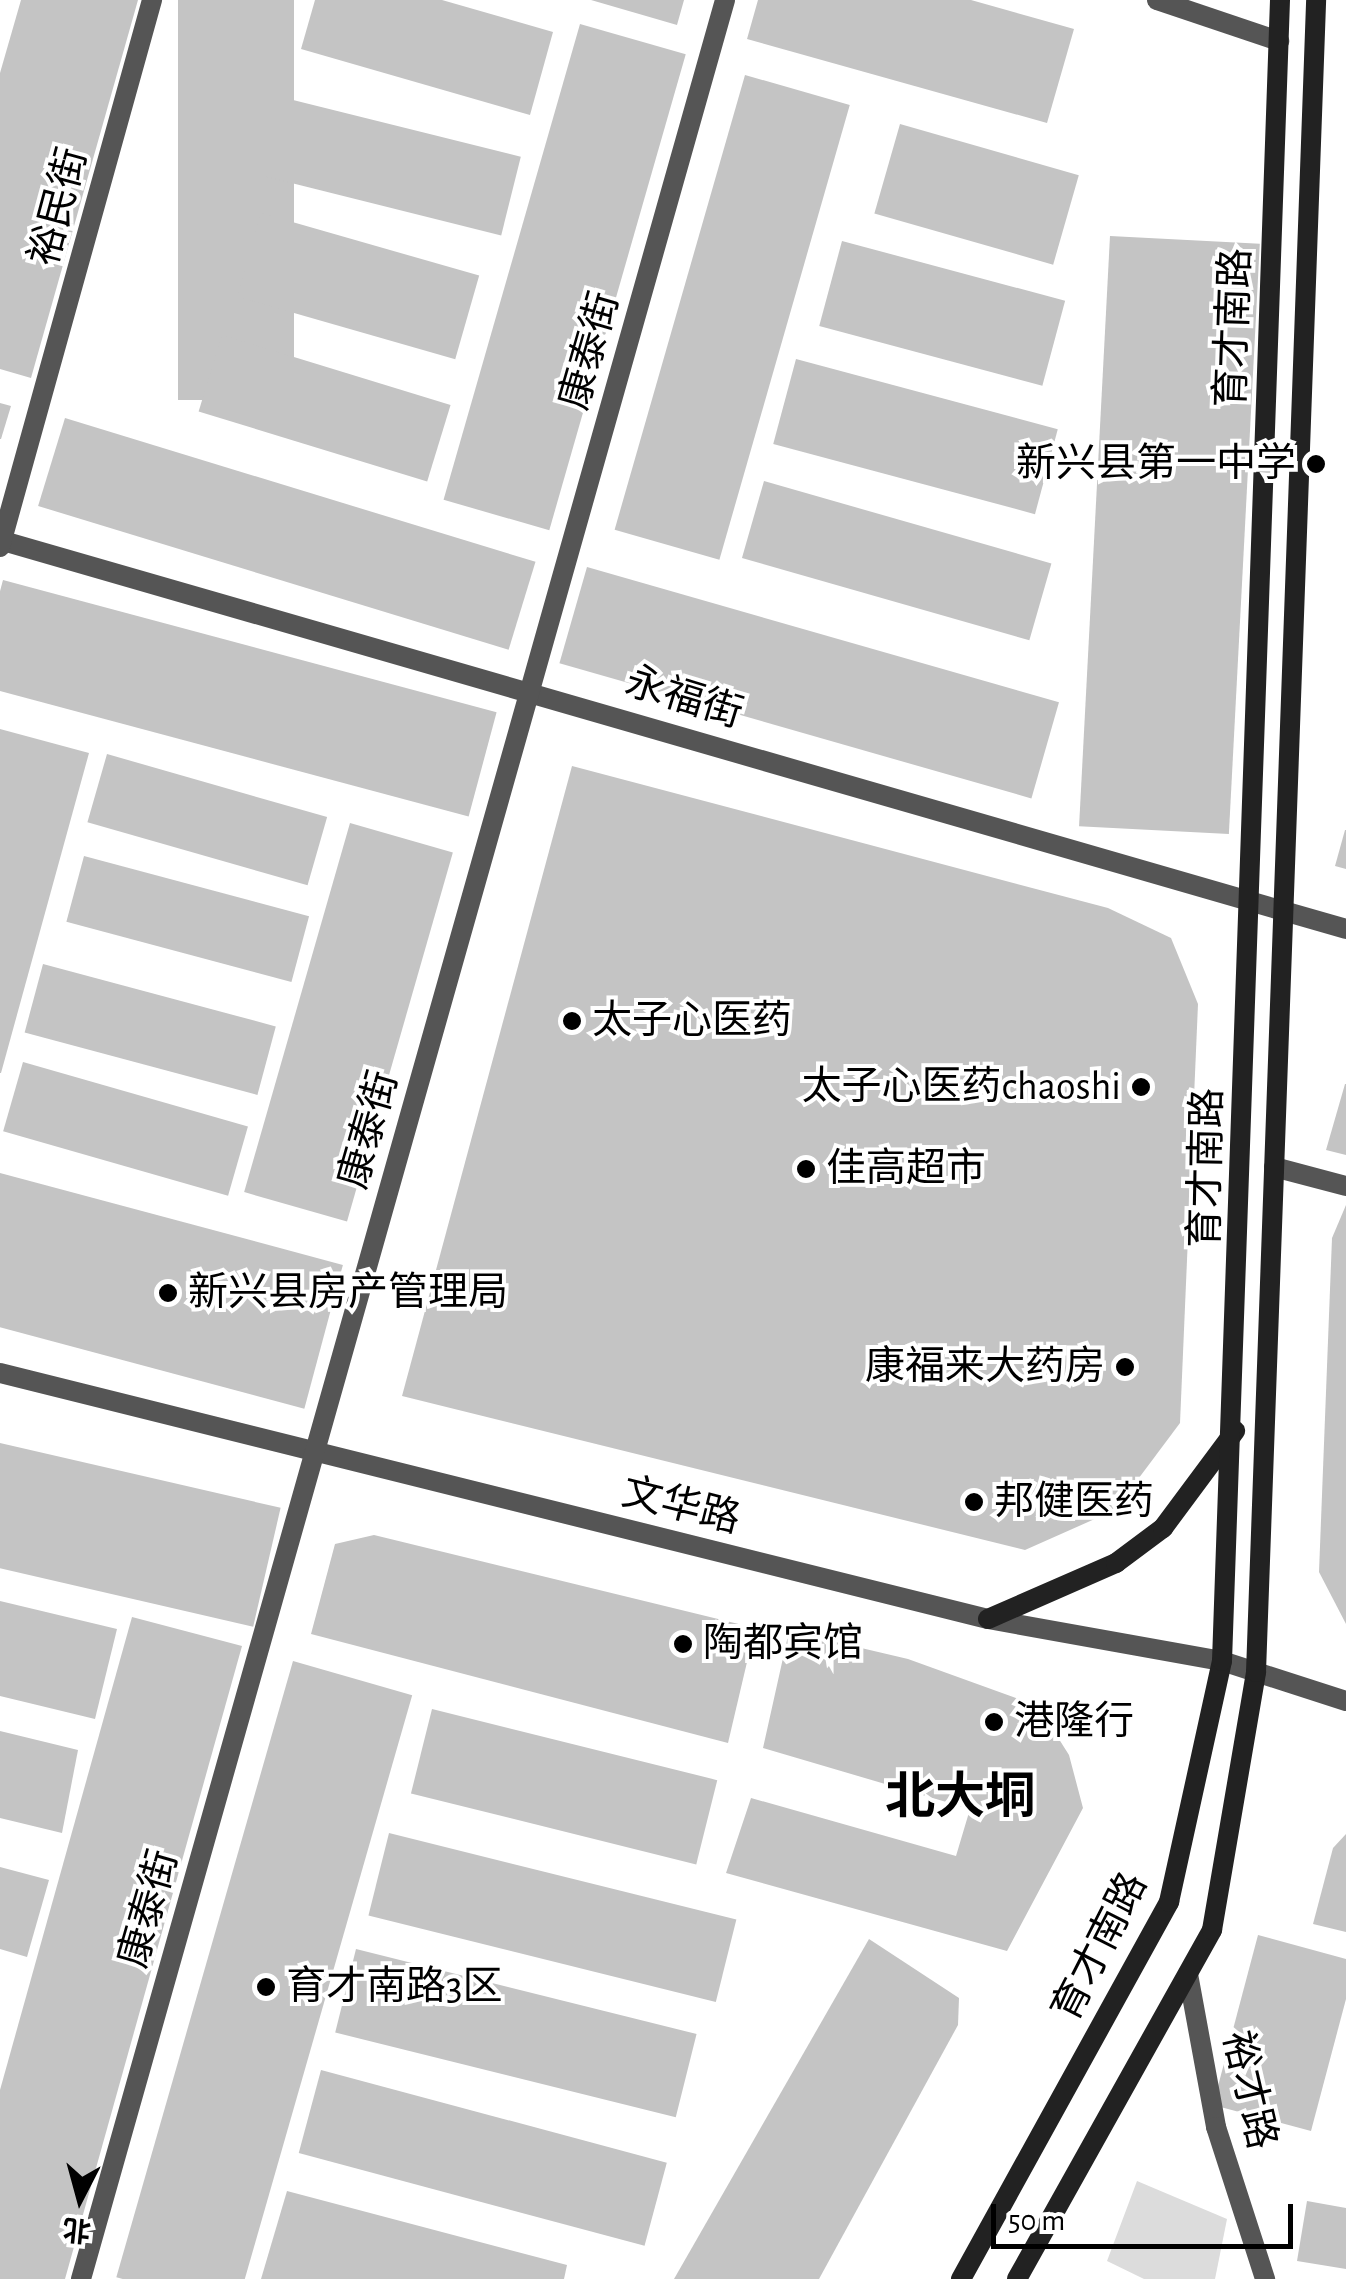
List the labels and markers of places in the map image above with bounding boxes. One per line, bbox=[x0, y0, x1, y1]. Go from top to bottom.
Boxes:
place label: 新兴县第一中学 bbox=[1016, 440, 1296, 488]
marker: 新兴县第一中学 bbox=[1305, 453, 1327, 475]
place label: 太子心医药 bbox=[592, 997, 792, 1045]
marker: 太子心医药 bbox=[561, 1010, 583, 1032]
place label: 太子心医药chaoshi bbox=[801, 1063, 1121, 1111]
marker: 太子心医药chaoshi bbox=[1130, 1076, 1152, 1098]
place label: 佳高超市 bbox=[826, 1145, 986, 1193]
marker: 佳高超市 bbox=[795, 1158, 817, 1180]
place label: 新兴县房产管理局 bbox=[188, 1269, 508, 1317]
marker: 新兴县房产管理局 bbox=[157, 1282, 179, 1304]
place label: 康福来大药房 bbox=[865, 1343, 1105, 1391]
marker: 康福来大药房 bbox=[1114, 1356, 1136, 1378]
place label: 邦健医药 bbox=[994, 1478, 1154, 1526]
marker: 邦健医药 bbox=[963, 1491, 985, 1513]
place label: 陶都宾馆 bbox=[703, 1620, 863, 1668]
marker: 陶都宾馆 bbox=[672, 1633, 694, 1655]
place label: 港隆行 bbox=[1014, 1698, 1134, 1746]
marker: 港隆行 bbox=[983, 1711, 1005, 1733]
place label: 育才南路3区 bbox=[286, 1963, 502, 2011]
marker: 育才南路3区 bbox=[255, 1976, 277, 1998]

